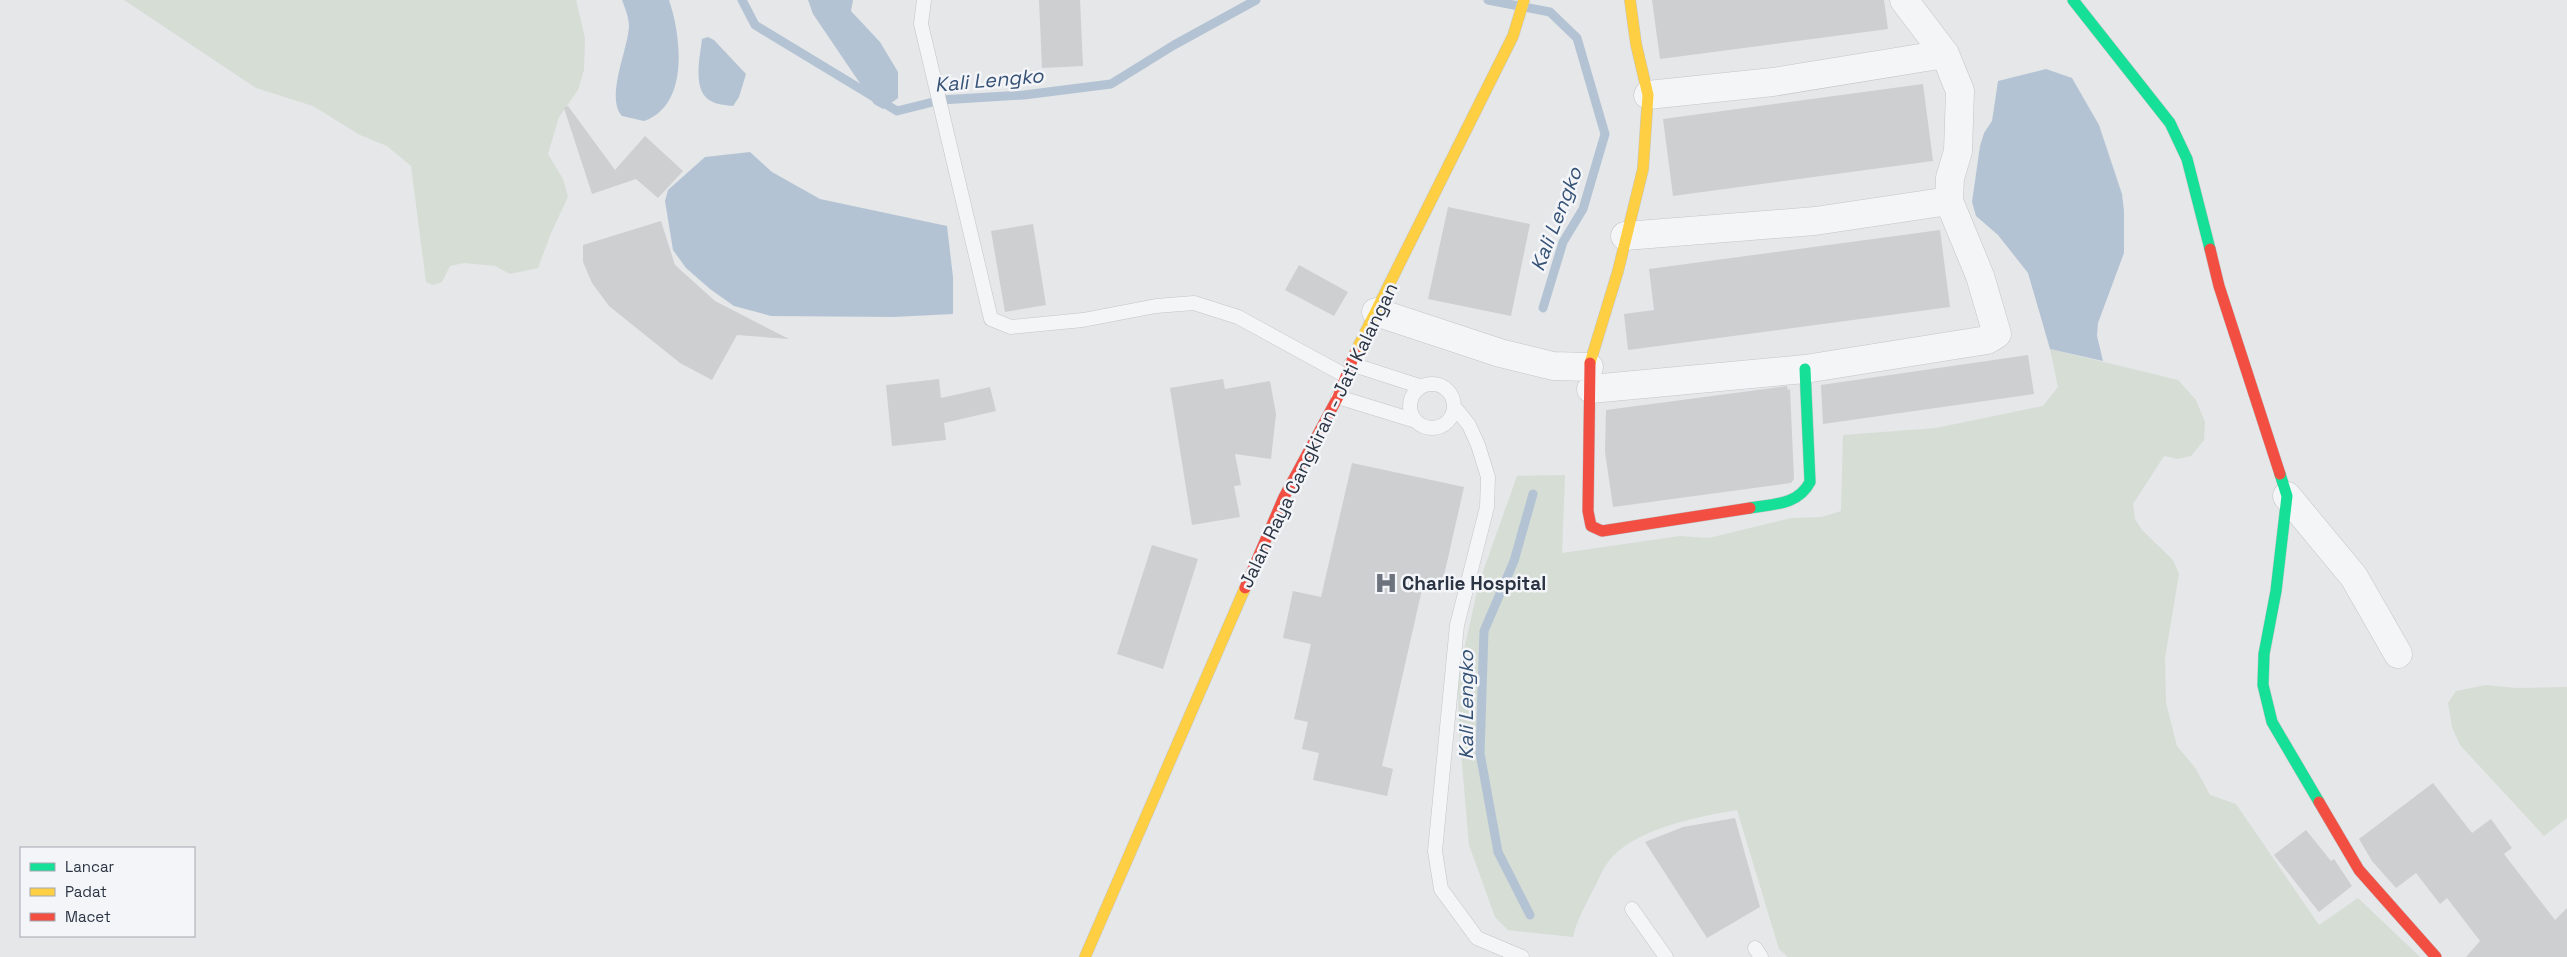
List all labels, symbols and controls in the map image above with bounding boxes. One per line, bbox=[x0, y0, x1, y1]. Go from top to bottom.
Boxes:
water label: Kali Lengko bbox=[934, 62, 1045, 98]
water label: Kali Lengko bbox=[1524, 163, 1588, 275]
street label: Jalan Raya Cangkiran - Jati Kalangan bbox=[1233, 279, 1403, 592]
hospital icon: Charlie Hospital bbox=[1373, 570, 1399, 596]
place label: Charlie Hospital bbox=[1402, 571, 1546, 596]
water label: Kali Lengko bbox=[1453, 650, 1479, 760]
legend bbox=[20, 847, 195, 937]
text: Lancar bbox=[65, 857, 115, 876]
text: Padat bbox=[65, 882, 107, 901]
text: Macet bbox=[65, 907, 111, 926]

